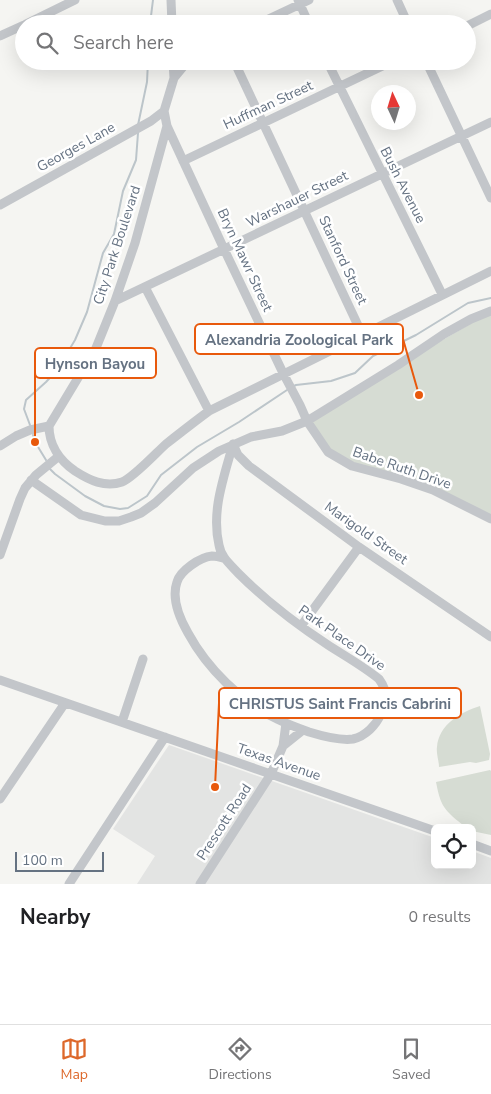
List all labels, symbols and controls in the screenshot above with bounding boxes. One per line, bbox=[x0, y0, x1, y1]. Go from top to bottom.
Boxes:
search box bbox=[15, 15, 476, 70]
icon: search bbox=[33, 29, 61, 57]
text: Search here bbox=[73, 30, 174, 56]
street label: Huffman Street bbox=[220, 76, 316, 134]
north arrow bbox=[371, 85, 416, 130]
street label: Georges Lane bbox=[33, 118, 119, 176]
street label: Bush Avenue bbox=[376, 144, 430, 226]
street label: Warshauer Street bbox=[243, 166, 351, 232]
street label: City Park Boulevard bbox=[89, 183, 145, 307]
street label: Bryn Mawr Street bbox=[213, 205, 277, 315]
street label: Stanford Street bbox=[314, 212, 372, 308]
callout: Alexandria Zoological Park bbox=[195, 324, 403, 354]
text: Alexandria Zoological Park bbox=[205, 330, 394, 350]
callout: Hynson Bayou bbox=[35, 348, 156, 378]
text: Hynson Bayou bbox=[45, 354, 145, 374]
street label: Babe Ruth Drive bbox=[350, 442, 454, 494]
street label: Marigold Street bbox=[321, 497, 412, 569]
street label: Park Place Drive bbox=[295, 601, 389, 675]
callout: CHRISTUS Saint Francis Cabrini bbox=[219, 688, 461, 718]
text: CHRISTUS Saint Francis Cabrini bbox=[229, 694, 451, 714]
street label: Texas Avenue bbox=[235, 739, 323, 785]
street label: Prescott Road bbox=[192, 780, 256, 864]
map controls bbox=[431, 824, 476, 869]
button: locate bbox=[431, 824, 476, 869]
scale bar bbox=[15, 849, 104, 872]
text: 100 m bbox=[22, 851, 63, 870]
text: Nearby bbox=[20, 903, 90, 931]
text: 0 results bbox=[409, 906, 471, 928]
tab: Map bbox=[60, 1035, 88, 1084]
tab: Directions bbox=[209, 1035, 272, 1084]
tab: Saved bbox=[392, 1035, 431, 1084]

